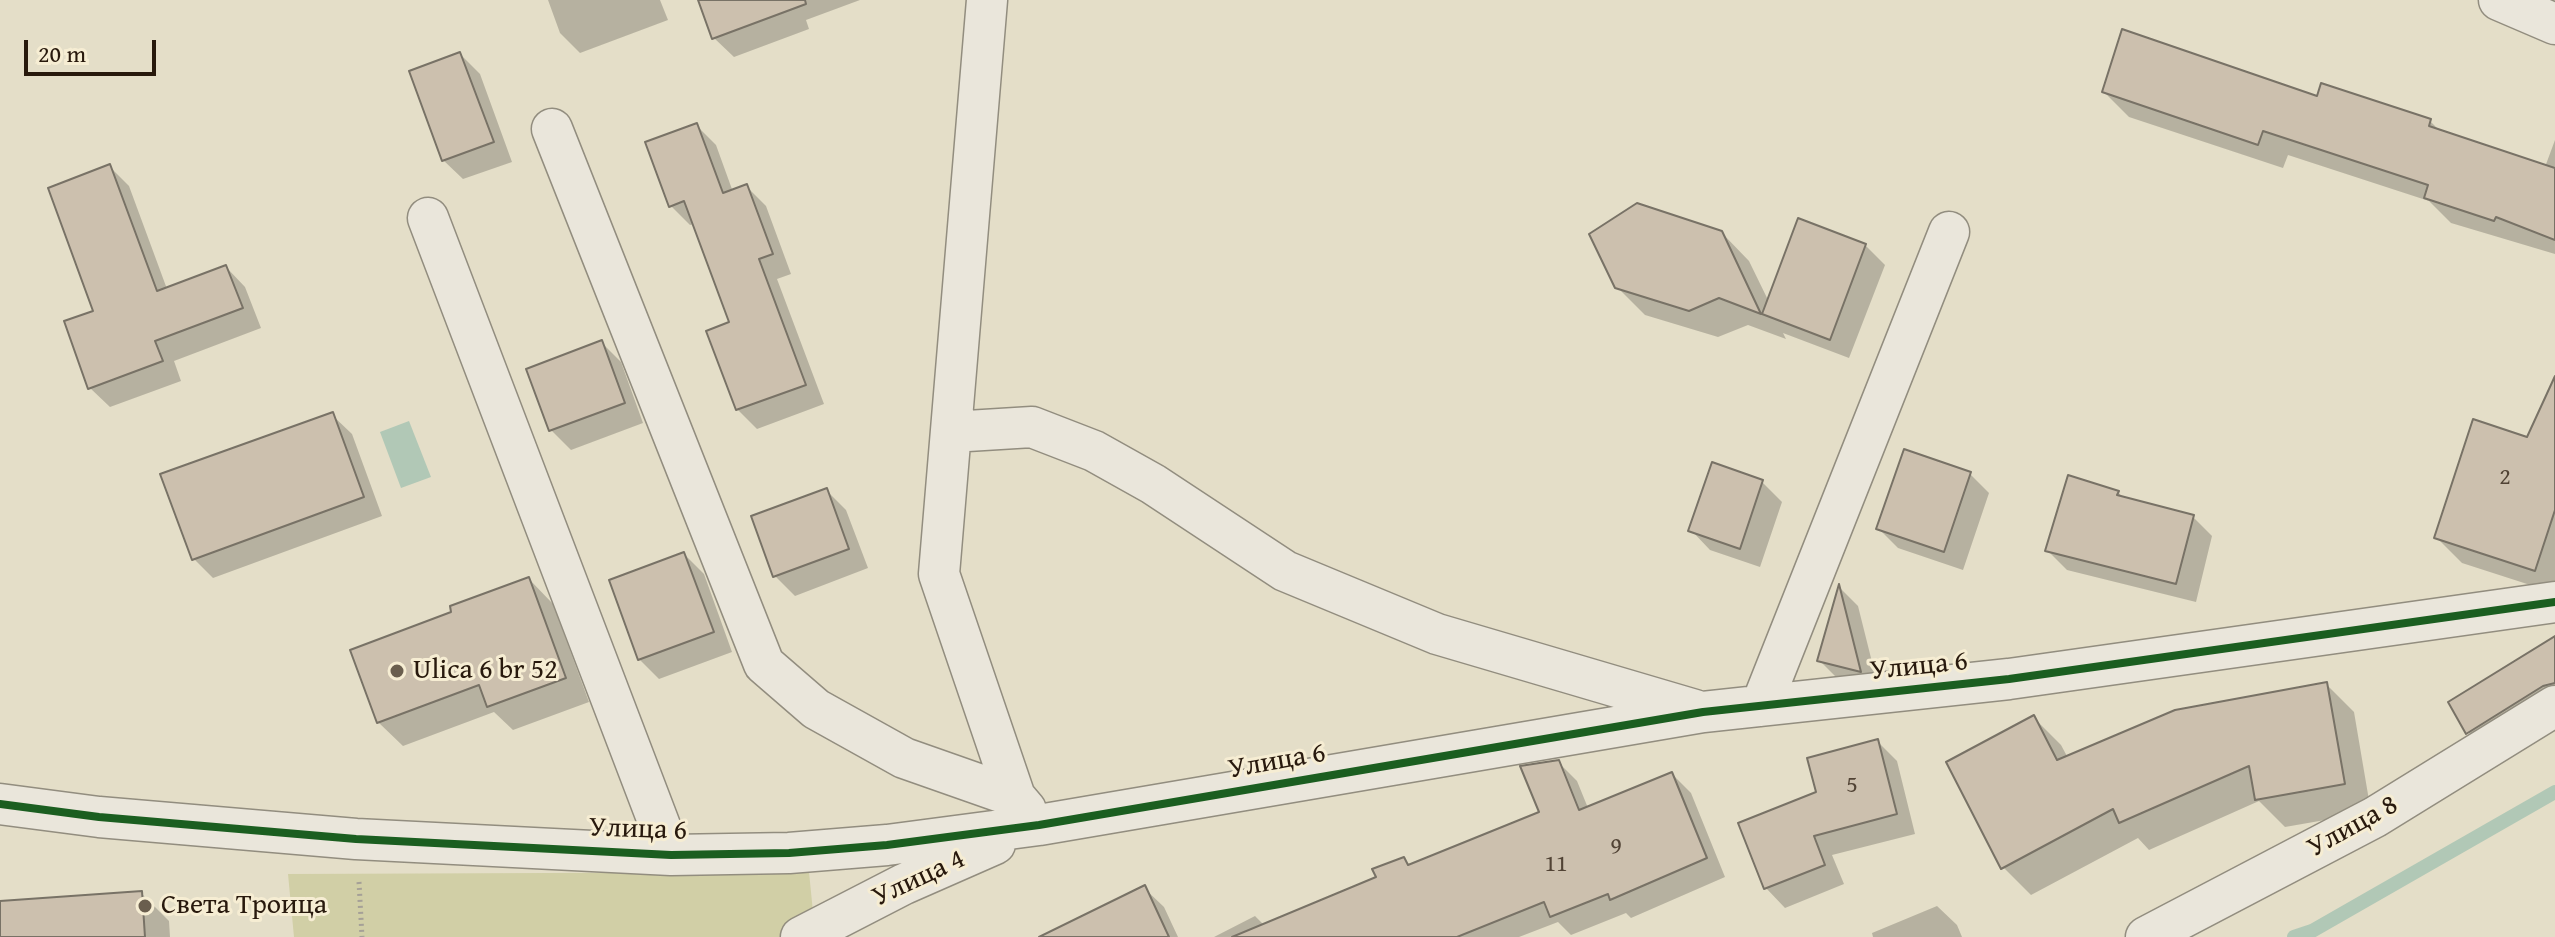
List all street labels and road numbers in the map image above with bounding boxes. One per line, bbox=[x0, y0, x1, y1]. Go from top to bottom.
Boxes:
street label: Улица 6 bbox=[1868, 645, 1970, 689]
street label: Улица 6 bbox=[1226, 737, 1328, 787]
street label: Улица 8 bbox=[2302, 789, 2404, 865]
street label: Улица 6 bbox=[588, 811, 688, 849]
street label: Улица 4 bbox=[867, 843, 971, 915]

